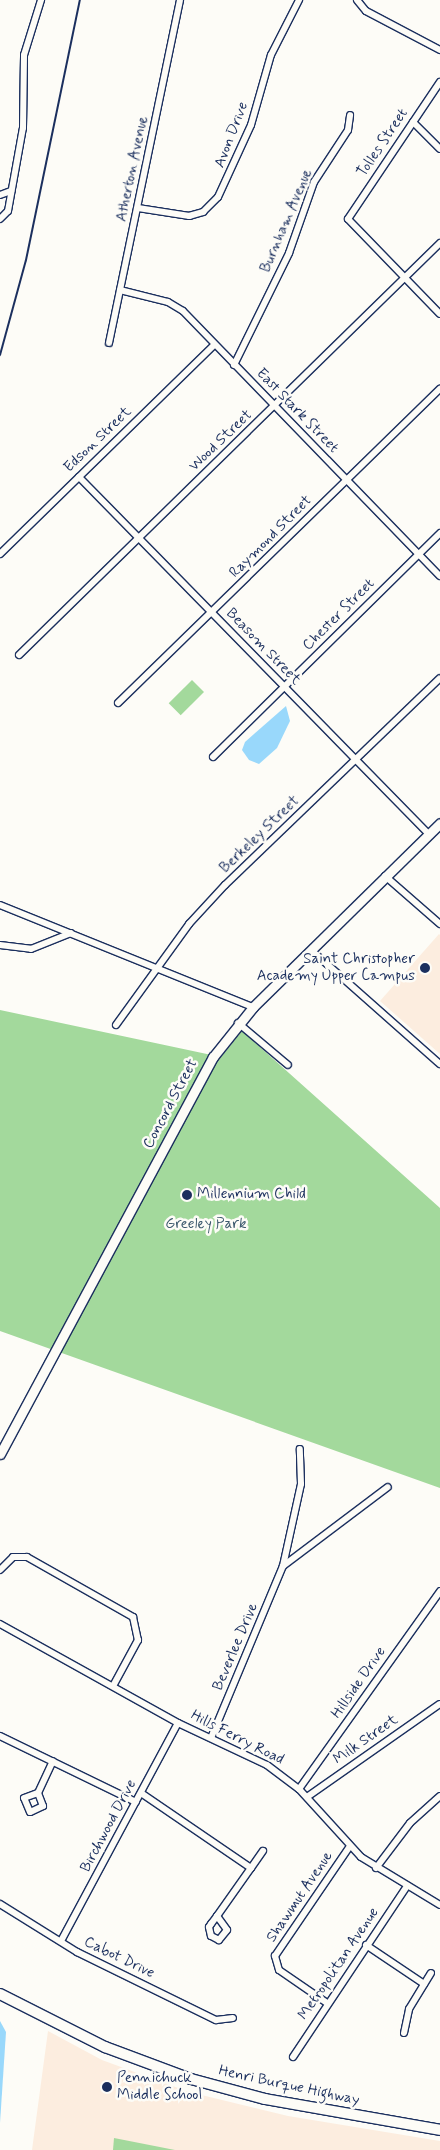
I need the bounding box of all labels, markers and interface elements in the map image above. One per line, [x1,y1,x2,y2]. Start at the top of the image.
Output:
street label: Avon Drive [211,100,253,170]
street label: Tolles Street [353,104,413,182]
street label: Atherton Avenue [113,113,153,225]
street label: Burnham Avenue [256,165,318,277]
street label: East Stark Street [251,364,343,458]
street label: Edson Street [60,403,136,477]
street label: Wood Street [186,407,256,475]
street label: Raymond Street [226,492,316,582]
street label: Chester Street [298,574,380,656]
street label: Beasom Street [222,605,304,689]
street label: Berkeley Street [217,793,303,877]
place label: Saint Christopher Academy Upper Campus [259,950,415,985]
marker: Saint Christopher Academy Upper Campus [419,962,431,974]
street label: Concord Street [140,1056,202,1152]
place label: Millennium Child [197,1186,306,1204]
marker: Millennium Child [181,1189,193,1201]
park label: Greeley Park [166,1216,246,1234]
street label: Beverlee Drive [210,1601,262,1693]
street label: Hillside Drive [328,1644,390,1722]
street label: Hills Ferry Road [188,1707,286,1769]
street label: Milk Street [330,1711,402,1769]
street label: Birchwood Drive [77,1777,141,1875]
street label: Shawmut Avenue [262,1847,338,1947]
street label: Metropolitan Avenue [294,1903,384,2025]
street label: Cabot Drive [81,1933,157,1983]
street label: Henri Burque Highway [219,2063,359,2109]
place label: Pennichuck Middle School [117,2069,203,2104]
marker: Pennichuck Middle School [101,2081,113,2093]

